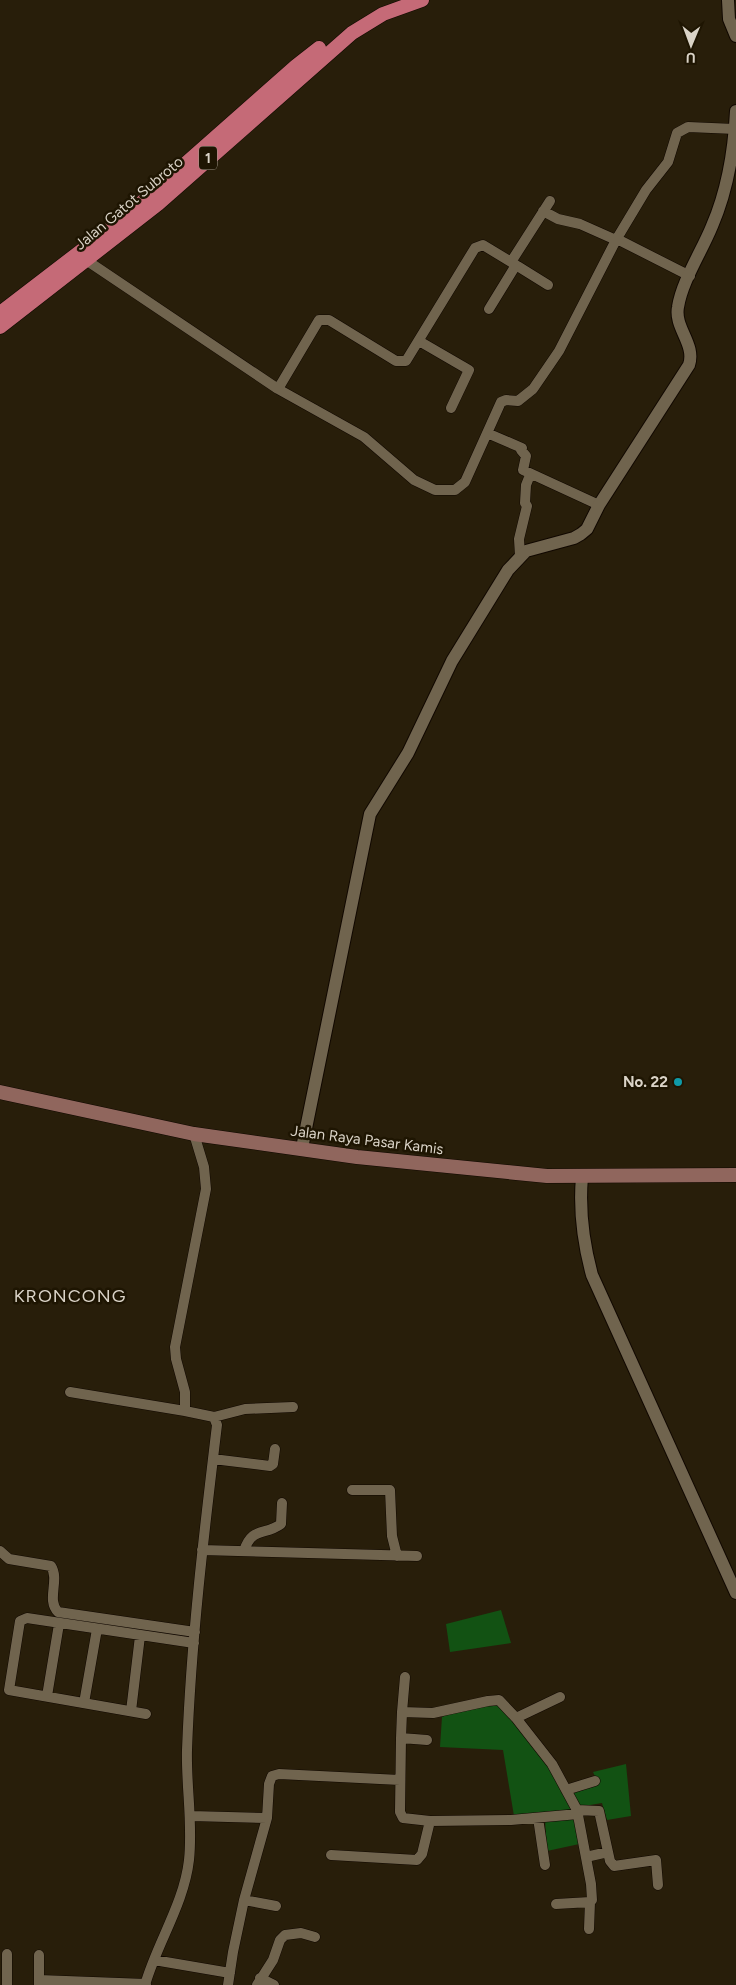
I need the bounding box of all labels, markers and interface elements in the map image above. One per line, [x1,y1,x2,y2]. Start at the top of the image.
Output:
north arrow [666,20,716,70]
text: U [686,49,696,66]
road number: 1 [199,146,217,170]
street label: Jalan Gatot Subroto [71,152,187,253]
place label: No. 22 [623,1073,668,1091]
marker: No. 22 [672,1076,684,1088]
street label: Jalan Raya Pasar Kamis [290,1122,444,1158]
district label: KRONCONG [14,1285,126,1307]

